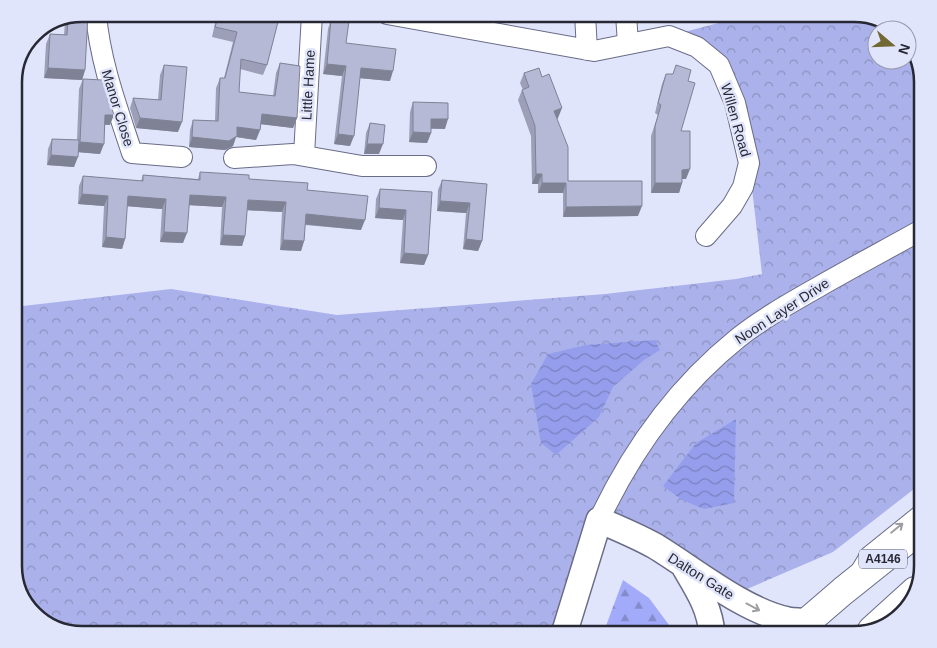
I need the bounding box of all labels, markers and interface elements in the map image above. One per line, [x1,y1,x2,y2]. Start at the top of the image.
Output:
north arrow [867,20,917,70]
text: N [895,42,914,57]
street label: Little Hame [298,49,318,121]
street label: Manor Close [99,68,137,148]
street label: Willen Road [718,82,754,158]
street label: Noon Layer Drive [732,275,832,347]
one-way arrow [890,523,904,533]
street label: Dalton Gate [665,549,737,603]
road number: A4146 [859,550,907,568]
one-way arrow [745,602,759,612]

